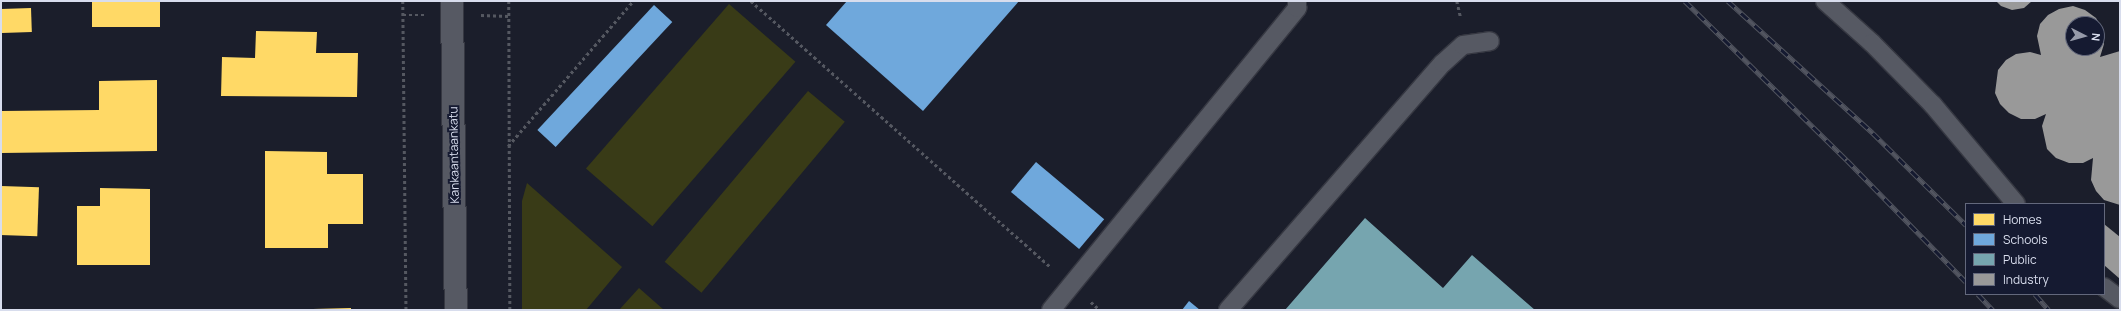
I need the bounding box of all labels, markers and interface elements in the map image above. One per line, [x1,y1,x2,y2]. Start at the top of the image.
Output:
north arrow [2065,16,2105,56]
text: N [2089,32,2104,42]
street label: Kankaantaankatu [446,106,462,204]
legend [1965,203,2105,295]
text: Homes [2003,211,2042,228]
text: Schools [2003,231,2047,248]
text: Public [2003,251,2037,268]
text: Industry [2003,271,2049,288]

